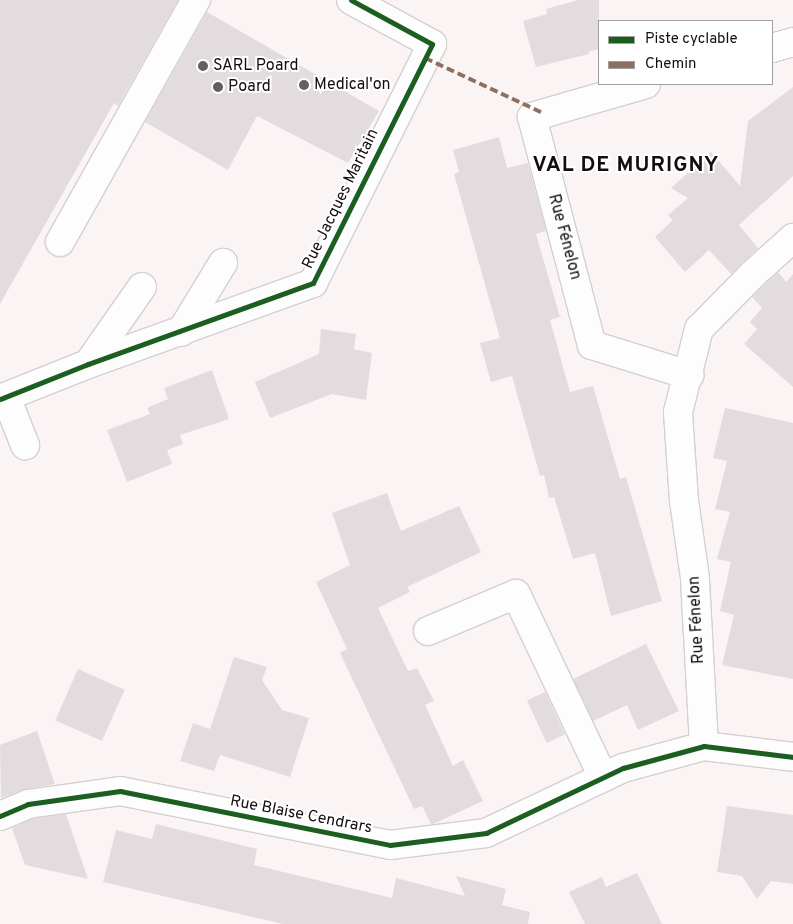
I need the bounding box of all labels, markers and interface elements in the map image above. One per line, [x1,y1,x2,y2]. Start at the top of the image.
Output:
legend [598,20,773,85]
text: Piste cyclable [645,30,738,49]
text: Chemin [645,55,697,74]
place label: SARL Poard [213,56,299,76]
marker: SARL Poard [197,60,209,72]
place label: Medical'on [314,75,391,95]
place label: Poard [228,77,271,97]
marker: Medical'on [298,79,310,91]
marker: Poard [212,81,224,93]
street label: Rue Jacques Maritain [299,126,383,272]
district label: VAL DE MURIGNY [531,153,721,179]
street label: Rue Fénelon [543,192,585,282]
street label: Rue Fénelon [685,576,709,664]
street label: Rue Blaise Cendrars [228,792,374,838]

